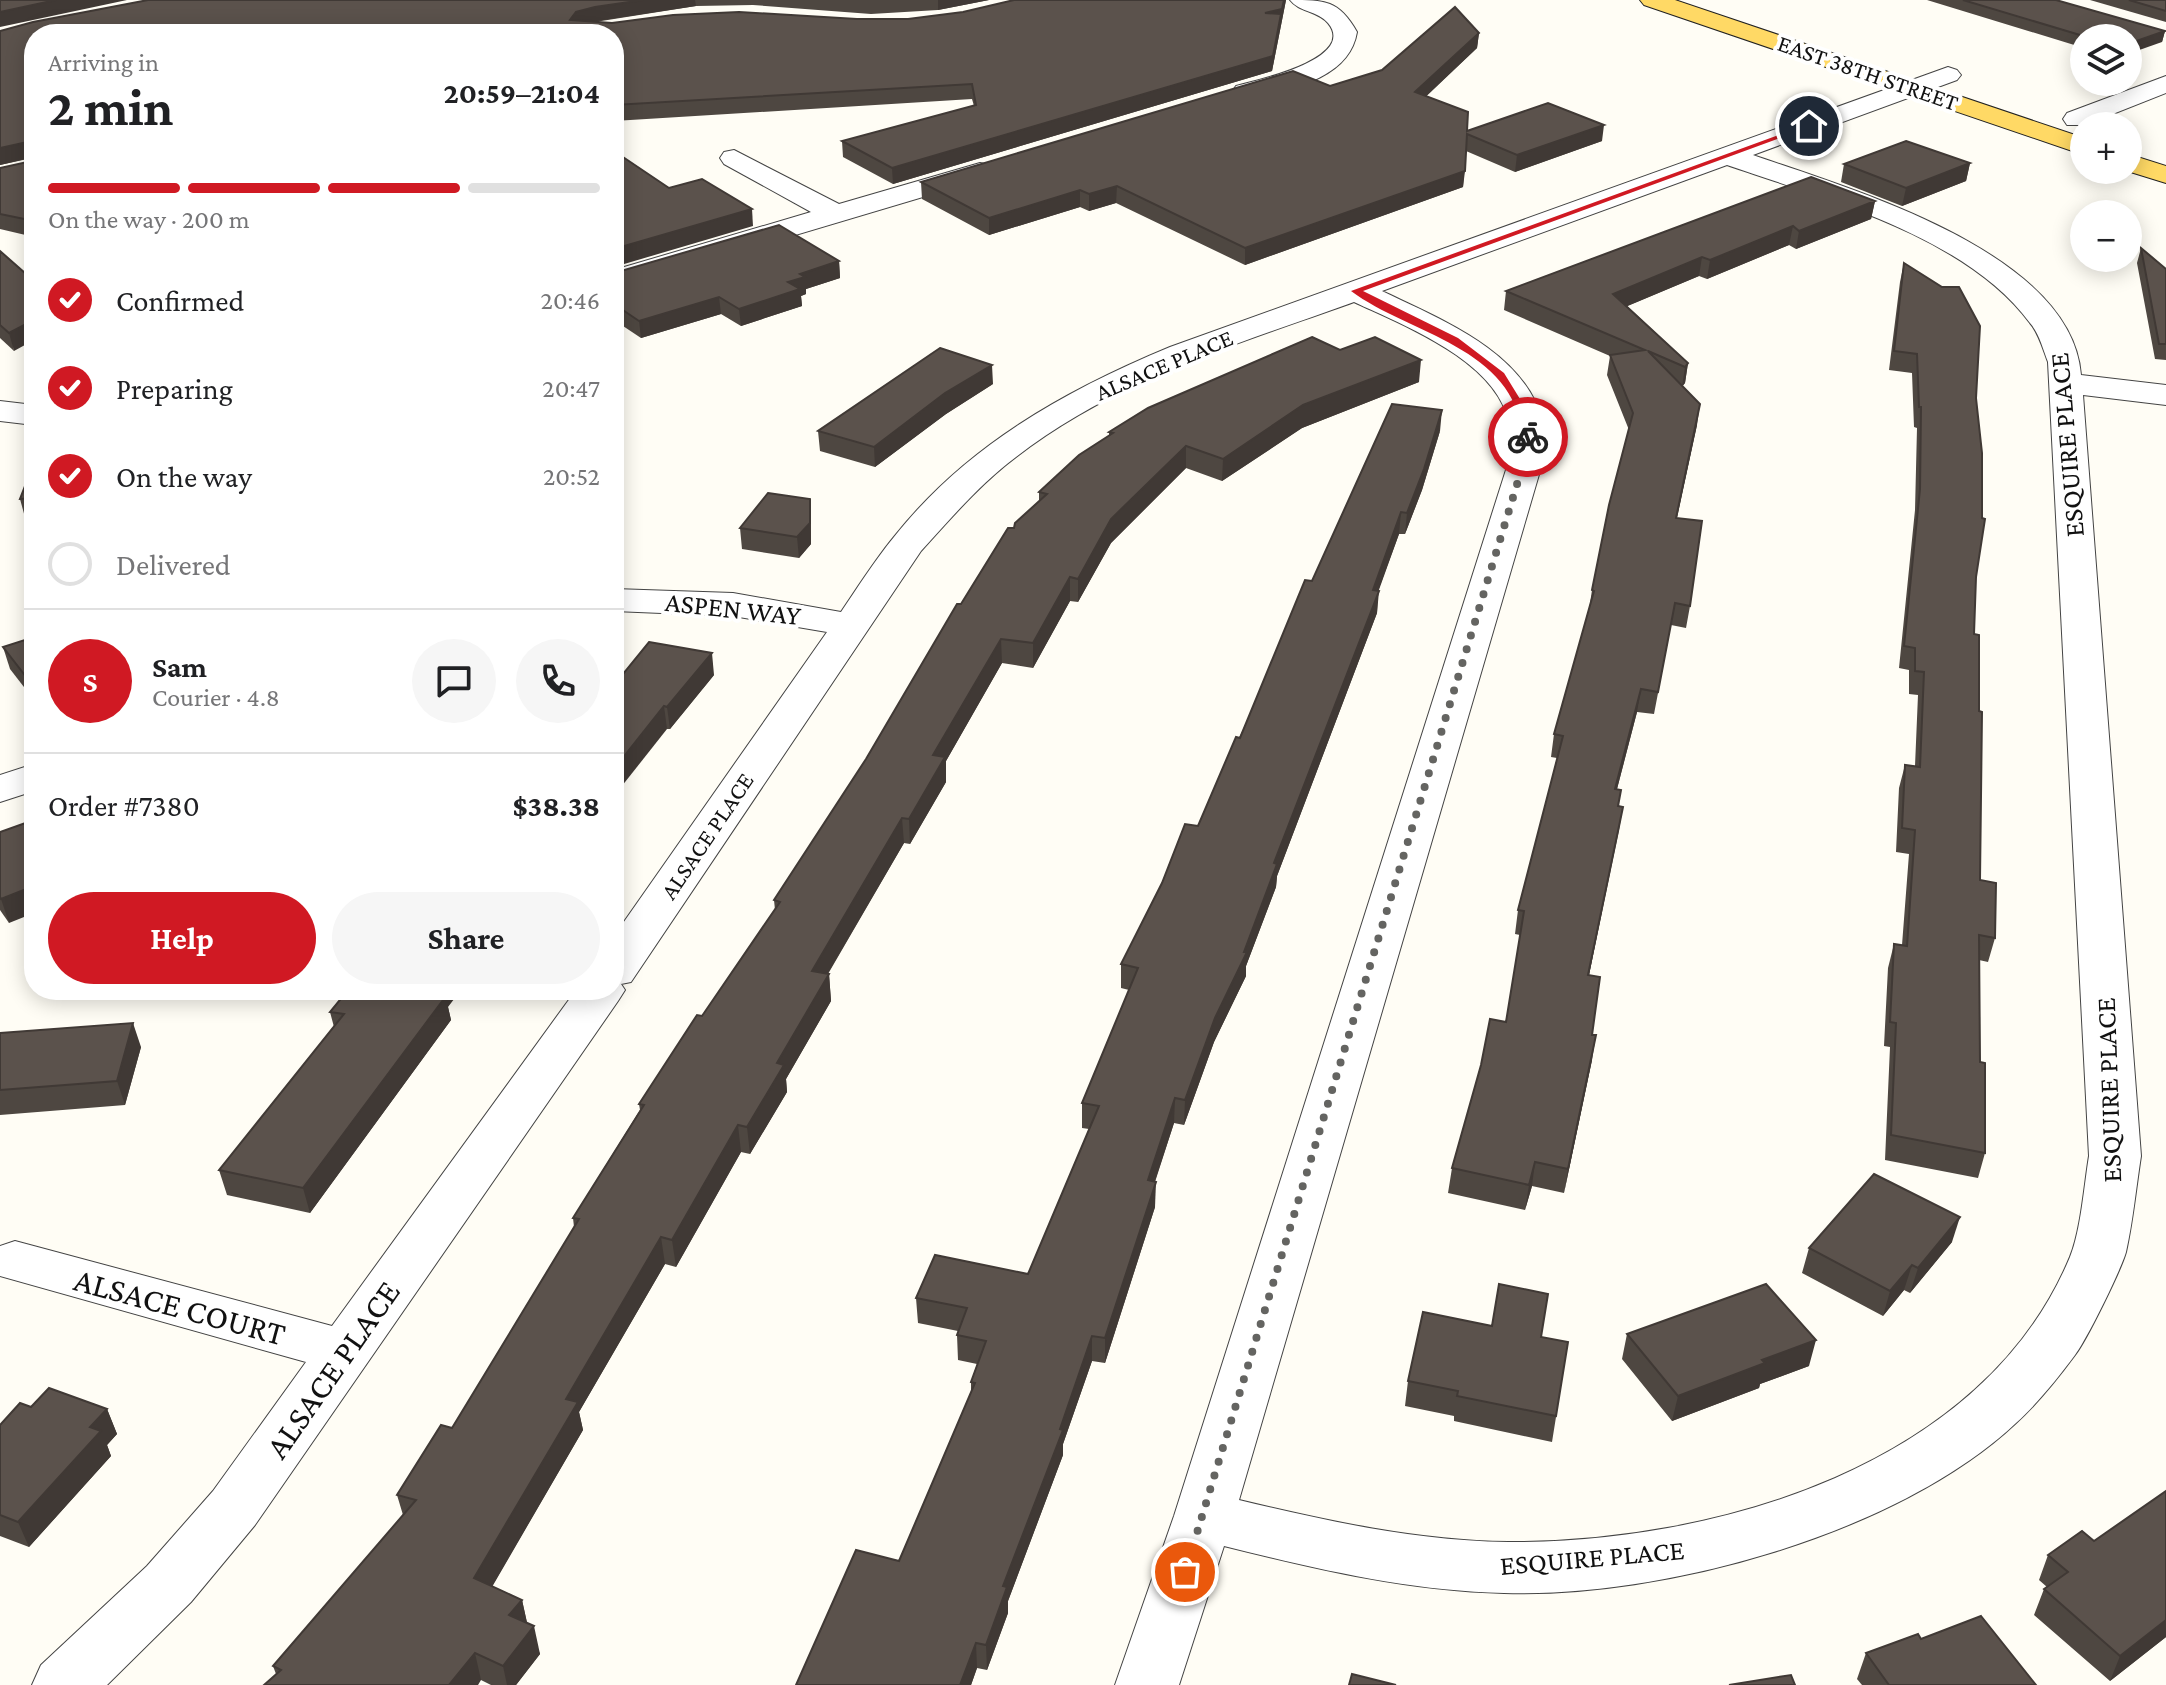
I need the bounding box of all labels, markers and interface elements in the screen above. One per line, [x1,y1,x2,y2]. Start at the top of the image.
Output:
map controls [2070,24,2142,272]
button: layers [2070,24,2142,96]
street label: EAST 38TH STREET [1774,29,1962,116]
text: Arriving in [48,48,159,77]
text: 20:59–21:04 [443,76,600,109]
text: 2 min [48,78,173,136]
pin [1775,92,1843,160]
icon: home [1787,104,1831,148]
button: + [2070,112,2142,184]
button: − [2070,200,2142,272]
text: On the way · 200 m [48,205,250,234]
icon: check [48,278,92,322]
text: Confirmed [116,284,244,317]
text: 20:46 [540,286,600,315]
street label: ALSACE PLACE [1091,323,1237,406]
street label: ESQUIRE PLACE [2043,351,2090,539]
icon: check [48,366,92,410]
text: Preparing [116,372,233,405]
text: 20:47 [542,374,600,403]
courier [1488,397,1568,477]
icon: bike [1506,415,1550,459]
icon: check [48,454,92,498]
text: On the way [116,460,252,493]
text: 20:52 [543,462,600,491]
text: Delivered [116,548,231,581]
street label: ASPEN WAY [664,586,802,631]
button: chat [412,639,496,723]
button: phone [516,639,600,723]
text: Sam [152,650,207,683]
text: S [83,665,98,698]
text: Courier · 4.8 [152,683,280,712]
street label: ALSACE PLACE [654,767,759,904]
text: Order #7380 [48,789,200,822]
text: $38.38 [513,789,600,822]
button: Help [48,892,316,984]
button: Share [332,892,600,984]
street label: ESQUIRE PLACE [2090,997,2127,1183]
street label: ALSACE COURT [70,1260,290,1352]
street label: ALSACE PLACE [258,1274,407,1465]
street label: ESQUIRE PLACE [1498,1534,1686,1581]
pin [1151,1538,1219,1606]
icon: bag [1163,1550,1207,1594]

